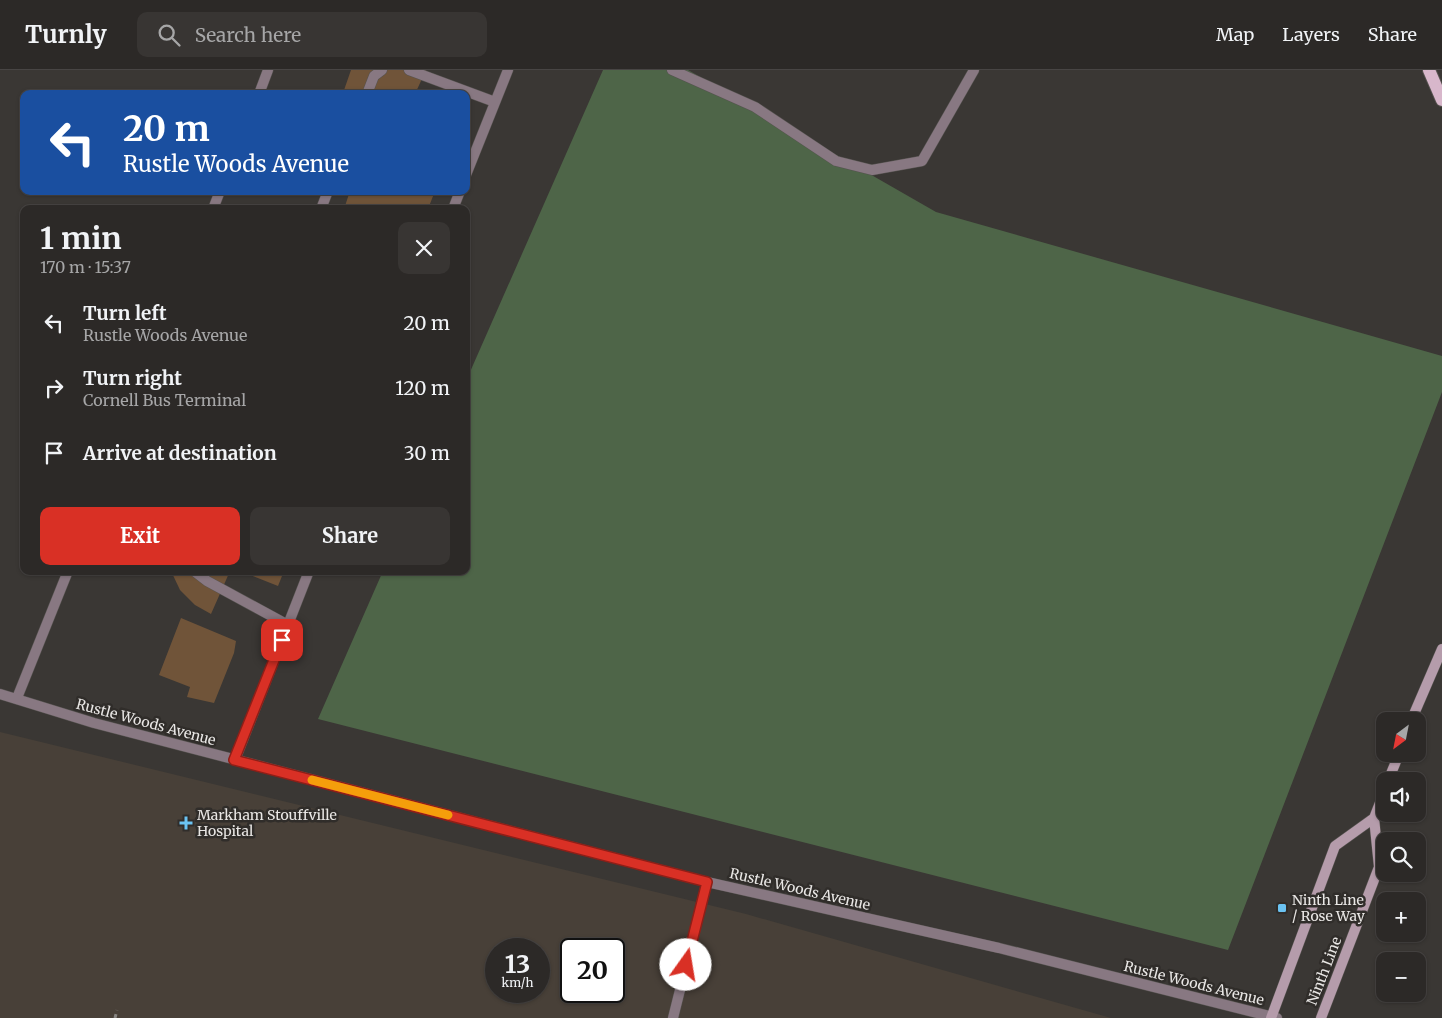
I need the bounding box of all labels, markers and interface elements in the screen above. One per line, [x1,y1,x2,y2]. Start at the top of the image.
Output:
search box [137,12,487,57]
text: Turnly [25,19,107,50]
icon: search [155,21,183,49]
text: Search here [195,23,301,47]
text: Map [1216,23,1254,46]
text: Layers [1282,23,1340,46]
text: Share [1368,23,1417,46]
text: 20 m [123,107,210,151]
icon: left [40,110,105,175]
text: Rustle Woods Avenue [123,150,349,178]
text: 1 min [40,219,122,257]
button: close [398,222,450,274]
text: 170 m · 15:37 [40,257,131,277]
text: Turn left [83,301,167,325]
icon: left [40,309,68,337]
text: 20 m [403,311,450,335]
text: Rustle Woods Avenue [83,325,247,345]
text: Turn right [83,366,182,390]
icon: right [40,374,68,402]
text: 120 m [395,376,450,400]
text: Cornell Bus Terminal [83,390,246,410]
icon: arrive [40,439,68,467]
text: Arrive at destination [83,441,277,465]
text: 30 m [404,441,450,465]
button: Exit [40,507,240,565]
button: Share [250,507,450,565]
pin [261,619,303,661]
icon: arrive [268,626,296,654]
street label: Rustle Woods Avenue [74,695,218,749]
north arrow [1376,712,1426,762]
map controls [1376,712,1426,1002]
button: sound [1376,772,1426,822]
place label: Markham Stouffville Hospital [197,806,337,840]
marker: Markham Stouffville Hospital [179,816,193,830]
button: search [1376,832,1426,882]
street label: Rustle Woods Avenue [728,864,872,914]
place label: Ninth Line / Rose Way [1292,891,1366,925]
button: + [1376,892,1426,942]
marker: Ninth Line / Rose Way [1276,902,1288,914]
street label: Ninth Line [1303,934,1345,1008]
speed limit sign: 20 [560,938,625,1003]
position arrow [659,938,711,990]
text: 13 [505,948,530,980]
button: − [1376,952,1426,1002]
street label: Rustle Woods Avenue [1122,957,1266,1009]
text: km/h [502,975,533,990]

